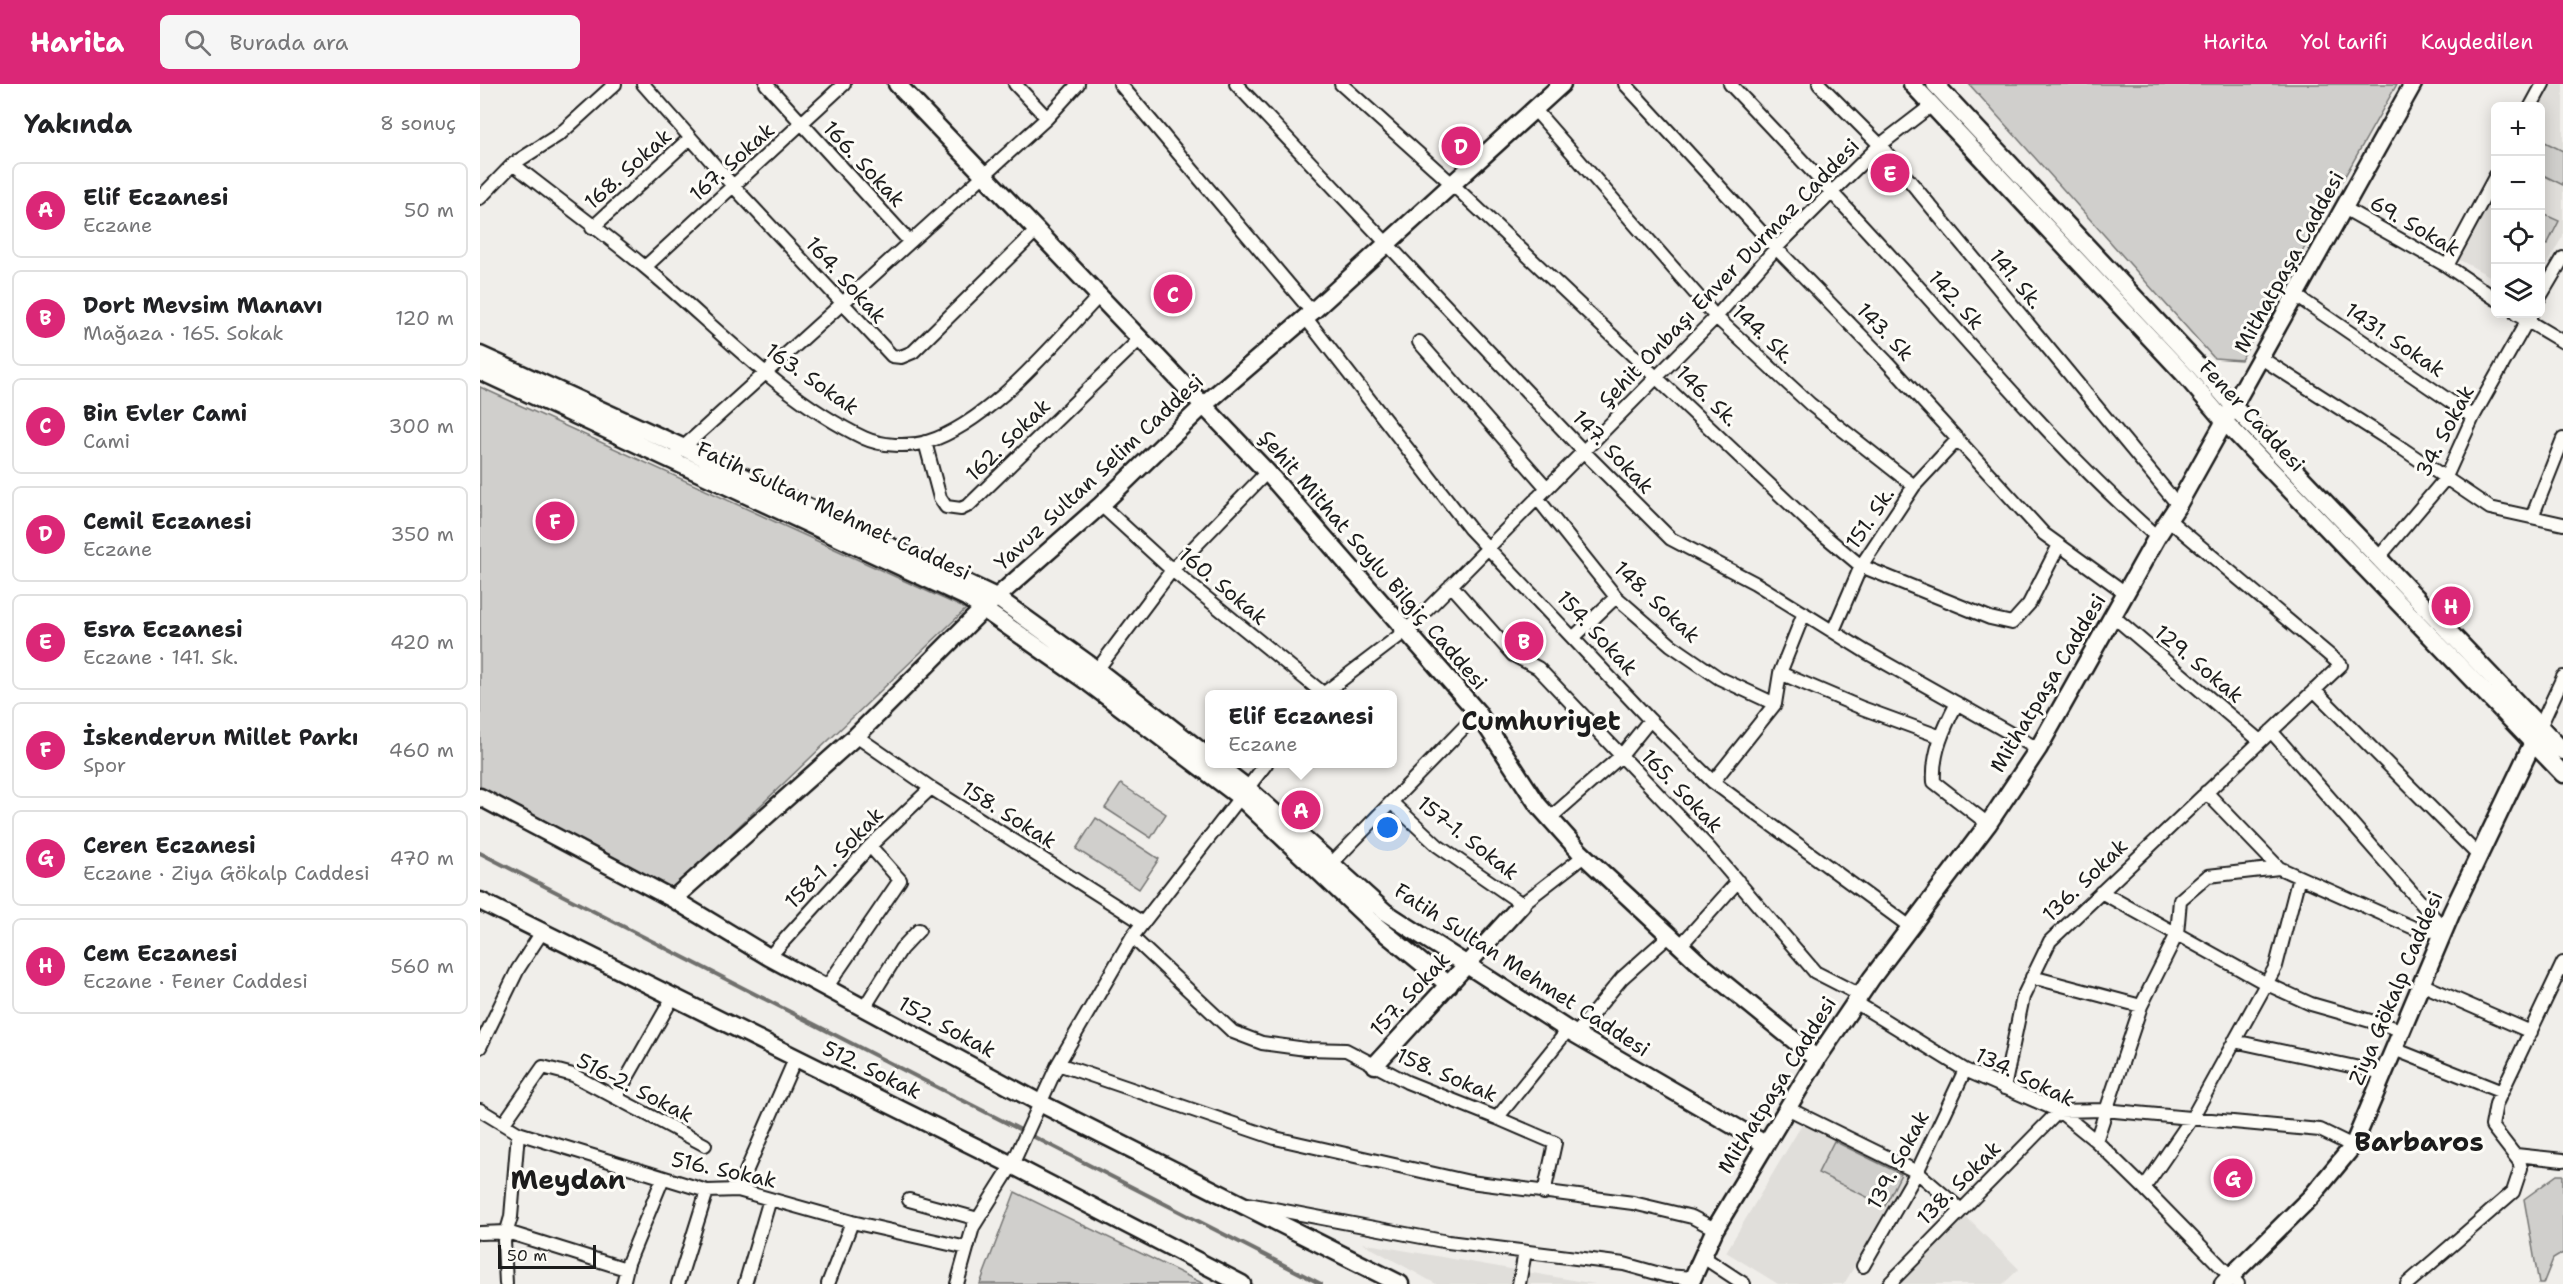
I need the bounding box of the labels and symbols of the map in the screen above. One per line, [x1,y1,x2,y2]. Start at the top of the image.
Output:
street label: 166. Sokak [817,115,911,213]
street label: 167. Sokak [683,116,781,208]
street label: 168. Sokak [578,122,678,216]
pin: D [1442,124,1480,168]
street label: Şehit Onbaşı Enver Durmaz Caddesi [1592,132,1866,414]
pin: E [1870,150,1910,196]
street label: Mithatpaşa Caddesi [2227,166,2351,358]
street label: 69. Sokak [2365,189,2465,263]
street label: 164. Sokak [799,230,893,330]
street label: 141. Sk. [1983,243,2049,315]
street label: 142. Sk [1922,264,1990,336]
pin: C [1154,272,1192,316]
street label: 1431. Sokak [2339,296,2451,384]
street label: 143. Sk [1850,297,1920,367]
street label: 144. Sk. [1726,298,1800,370]
street label: 163. Sokak [760,337,864,421]
street label: Fener Caddesi [2193,354,2311,478]
street label: 146. Sk. [1670,359,1744,433]
street label: Yavuz Sultan Selim Caddesi [988,368,1210,576]
street label: 34. Sokak [2409,380,2481,482]
street label: 162. Sokak [959,392,1057,488]
street label: 147. Sokak [1566,404,1660,500]
street label: Şehit Mithat Soylu Bilgiç Caddesi [1252,424,1494,696]
street label: Fatih Sultan Mehmet Caddesi [692,435,976,587]
street label: 151. Sk. [1839,482,1901,554]
pin: F [536,498,574,544]
street label: 160. Sokak [1172,540,1274,632]
street label: 148. Sokak [1608,555,1706,649]
street label: 154. Sokak [1550,584,1644,682]
pin: H [2432,584,2470,628]
street label: Mithatpaşa Caddesi [1984,588,2112,778]
pin: B [1504,618,1544,664]
street label: 129. Sokak [2149,619,2249,709]
district label: Cumhuriyet [1461,702,1621,739]
street label: 165. Sokak [1635,743,1729,839]
street label: 158. Sokak [956,775,1062,855]
pin: A [1282,788,1320,832]
street label: 157-1. Sokak [1411,789,1525,887]
street label: 158-1 . Sokak [778,801,890,915]
your location [1373,813,1402,842]
street label: 136. Sokak [2036,832,2134,928]
street label: Fatih Sultan Mehmet Caddesi [1389,877,1655,1063]
street label: Ziya Gökalp Caddesi [2342,887,2450,1089]
street label: 157. Sokak [1364,946,1456,1042]
street label: 152. Sokak [893,990,1001,1064]
street label: Mithatpaşa Caddesi [1711,991,1843,1179]
street label: 512. Sokak [818,1034,926,1106]
street label: 158. Sokak [1392,1041,1502,1109]
street label: 134. Sokak [1970,1041,2080,1113]
street label: 516-2. Sokak [572,1047,698,1129]
street label: 139. Sokak [1860,1106,1936,1214]
district label: Barbaros [2354,1123,2484,1160]
street label: 138. Sokak [1911,1135,2007,1231]
street label: 516. Sokak [669,1145,779,1195]
pin: G [2214,1156,2252,1200]
district label: Meydan [510,1161,626,1198]
scale bar [498,1242,596,1270]

